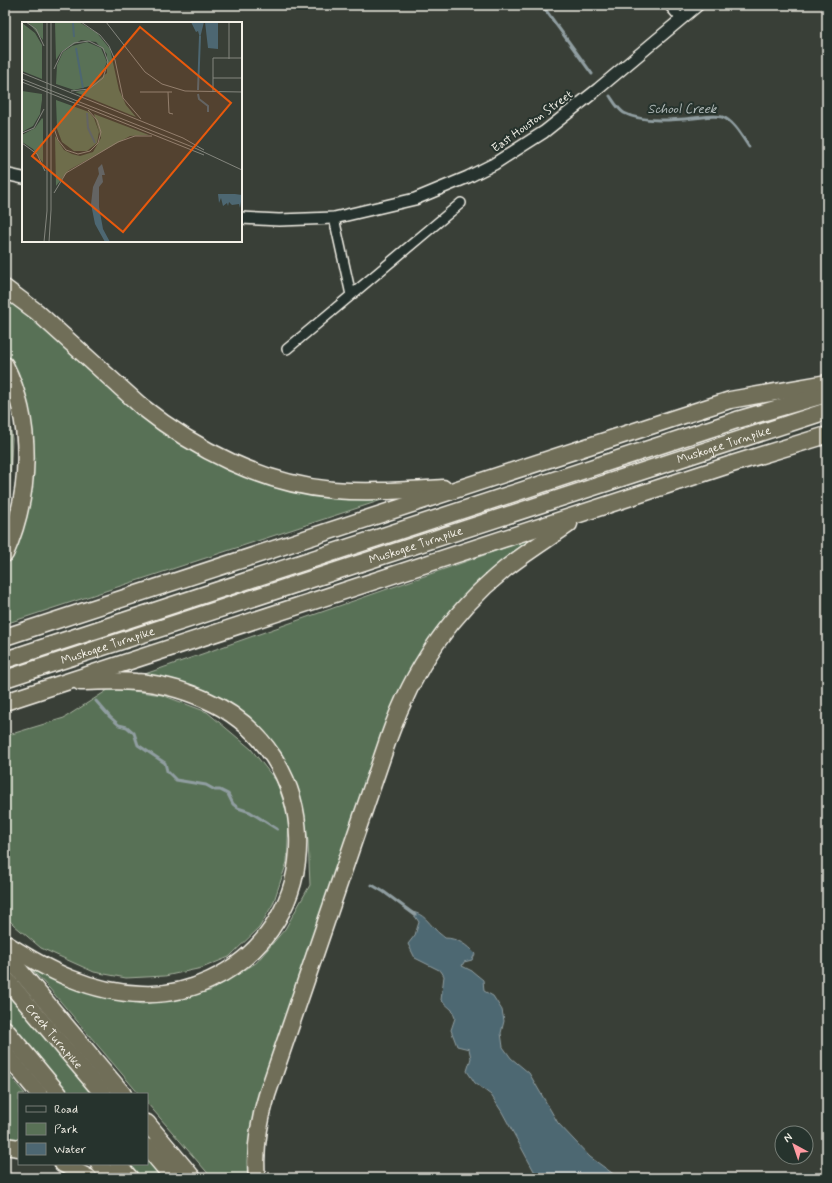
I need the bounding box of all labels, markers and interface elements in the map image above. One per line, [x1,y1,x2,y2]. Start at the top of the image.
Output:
inset map [22,22,242,242]
street label: East Houston Street [489,87,577,157]
water label: School Creek [648,101,718,118]
street label: Muskogee Turnpike [675,423,773,468]
street label: Muskogee Turnpike [367,523,465,569]
street label: Muskogee Turnpike [59,624,157,669]
street label: Creek Turnpike [21,1001,86,1073]
legend [18,1093,148,1165]
text: Road [54,1102,78,1118]
text: Park [54,1122,78,1138]
north arrow [774,1125,814,1165]
text: N [781,1130,796,1146]
text: Water [54,1142,86,1158]

